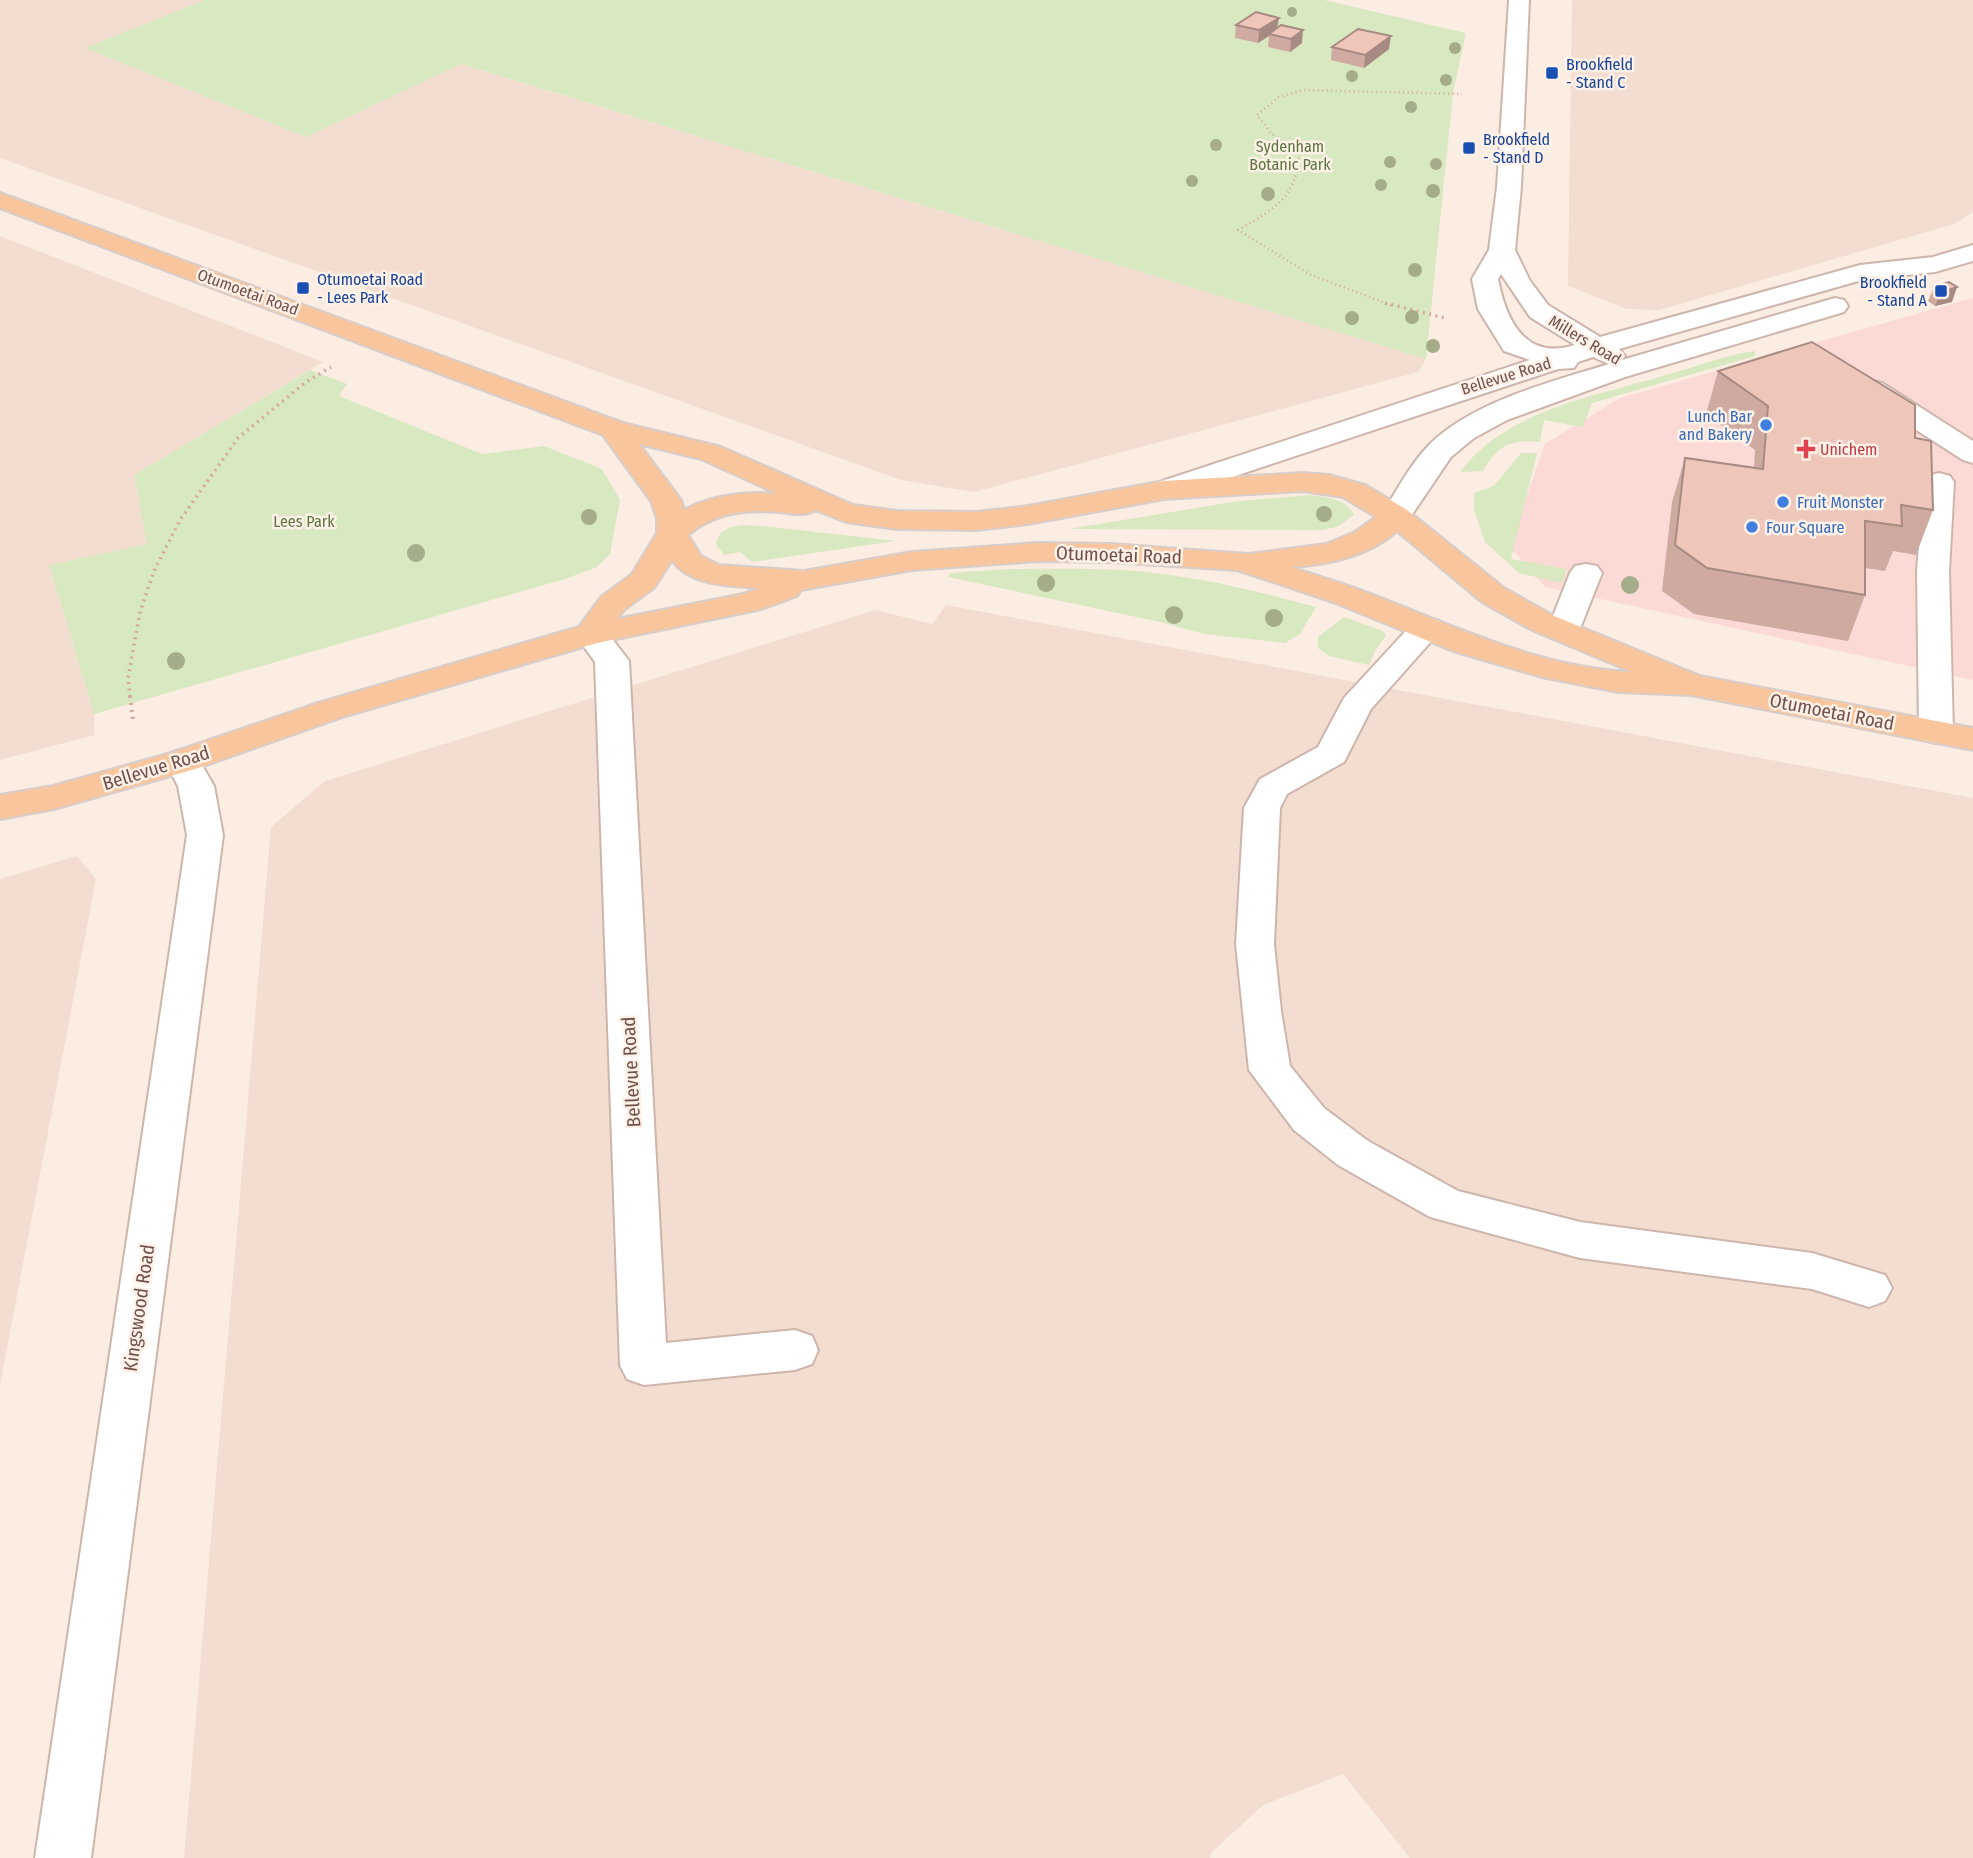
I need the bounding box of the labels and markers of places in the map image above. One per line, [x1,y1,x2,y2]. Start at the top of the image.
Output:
place label: Brookfield - Stand C [1566,55,1633,92]
marker: Brookfield - Stand C [1544,65,1560,81]
place label: Brookfield - Stand D [1483,130,1550,167]
marker: Brookfield - Stand D [1461,140,1477,156]
place label: Otumoetai Road - Lees Park [317,270,423,307]
place label: Brookfield - Stand A [1860,273,1928,310]
marker: Otumoetai Road - Lees Park [295,280,311,296]
marker: Brookfield - Stand A [1933,283,1949,299]
place label: Lunch Bar and Bakery [1679,407,1753,444]
marker: Lunch Bar and Bakery [1758,417,1774,433]
place label: Unichem [1820,440,1877,459]
marker: Unichem [1798,441,1814,457]
place label: Fruit Monster [1797,493,1884,512]
marker: Fruit Monster [1775,494,1791,510]
place label: Four Square [1766,518,1844,537]
marker: Four Square [1744,519,1760,535]

